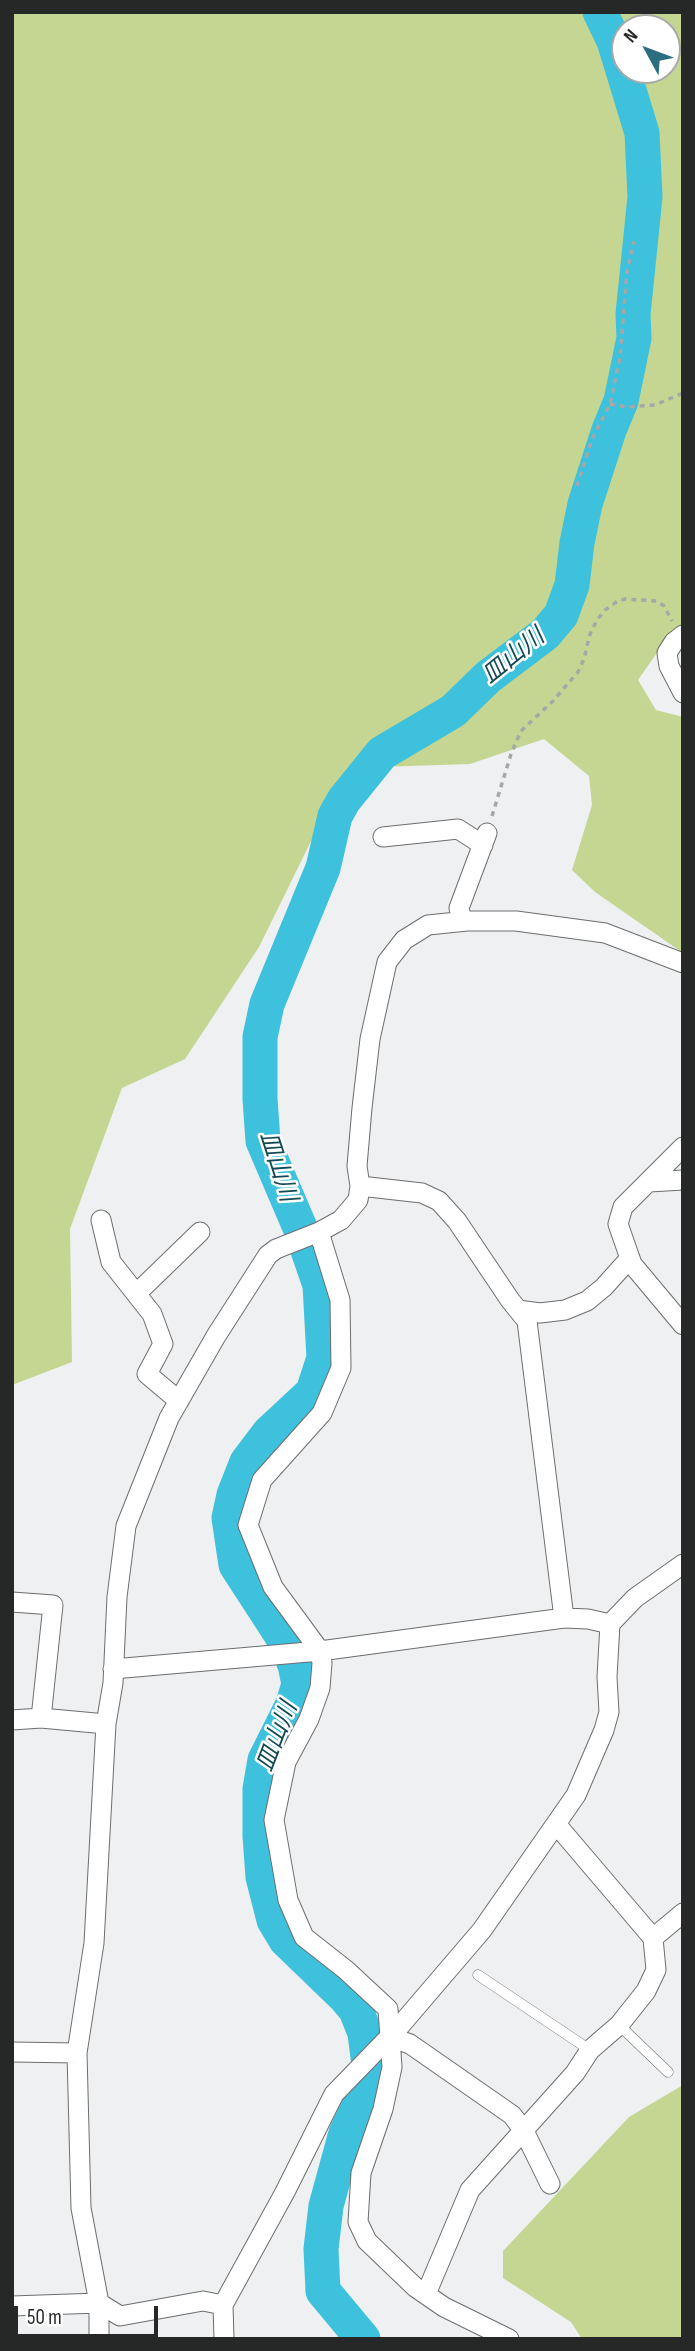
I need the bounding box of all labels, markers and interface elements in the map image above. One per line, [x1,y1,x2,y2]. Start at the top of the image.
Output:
north arrow [611,14,681,84]
text: N [619,25,643,48]
water label: 皿山川 [477,623,551,691]
water label: 皿山川 [252,1128,302,1206]
water label: 皿山川 [252,1698,304,1776]
scale bar [18,2292,161,2336]
text: 50 m [27,2305,62,2330]

